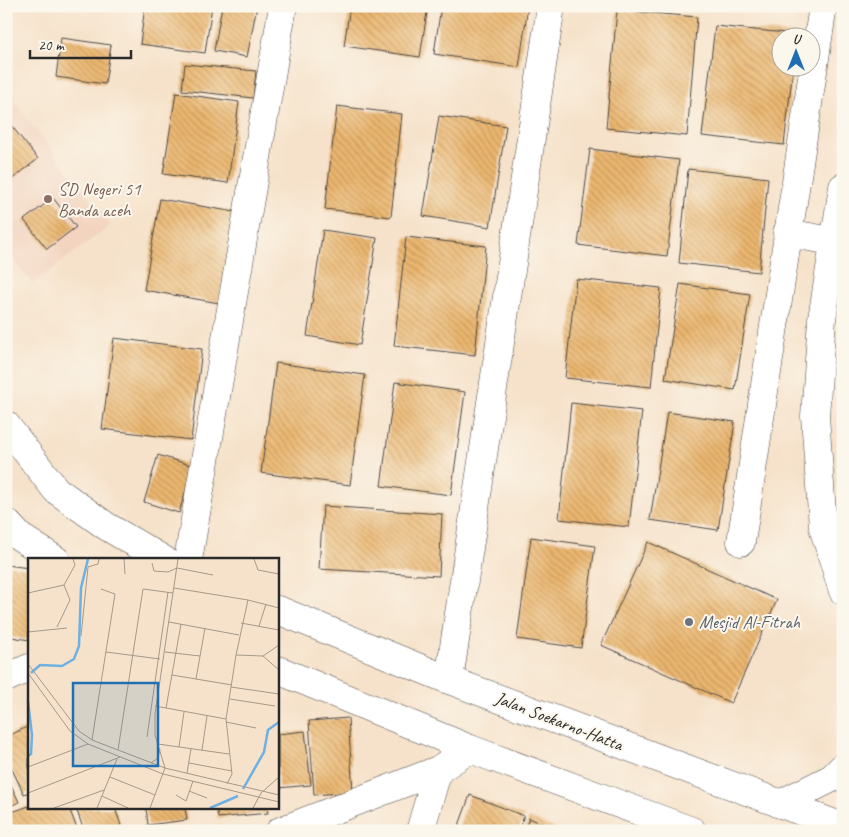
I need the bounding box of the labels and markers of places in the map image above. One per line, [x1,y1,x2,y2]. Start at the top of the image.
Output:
place label: SD Negeri 51 Banda aceh [58,178,141,221]
marker: SD Negeri 51 Banda aceh [42,193,54,205]
place label: Mesjid Al-Fitrah [699,611,801,633]
marker: Mesjid Al-Fitrah [683,616,695,628]

